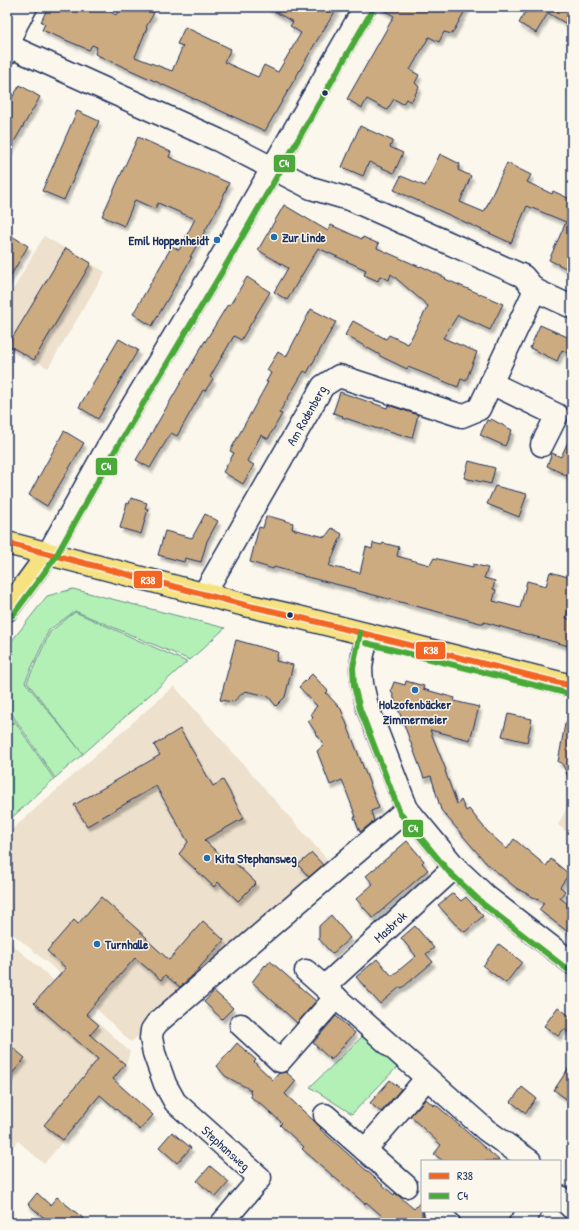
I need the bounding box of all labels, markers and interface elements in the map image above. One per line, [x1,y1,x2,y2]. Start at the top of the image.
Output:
unlabelled marker [320,88,330,98]
line badge: C4 [273,154,296,173]
text: C4 [279,156,289,170]
place label: Zur Linde [282,228,326,246]
place label: Emil Hoppenheidt [128,231,210,250]
marker: Zur Linde [269,232,279,242]
marker: Emil Hoppenheidt [212,235,222,245]
street label: Am Rodenberg [282,382,331,449]
line badge: C4 [95,457,118,476]
text: C4 [101,459,111,473]
line badge: R38 [133,570,163,589]
text: R38 [141,573,156,587]
unlabelled marker [285,610,295,620]
line badge: R38 [415,641,446,660]
text: R38 [424,643,439,657]
marker: Holzofenbäcker Zimmermeier [410,685,420,695]
place label: Holzofenbäcker Zimmermeier [379,695,452,728]
line badge: C4 [402,819,424,838]
text: C4 [408,821,418,835]
place label: Kita Stephansweg [215,849,297,868]
marker: Kita Stephansweg [202,853,212,863]
street label: Masbrok [369,906,411,946]
place label: Turnhalle [104,935,149,953]
marker: Turnhalle [92,939,102,949]
street label: Stephansweg [198,1121,254,1175]
legend [421,1160,561,1212]
text: R38 [457,1167,473,1184]
text: C4 [457,1187,469,1204]

